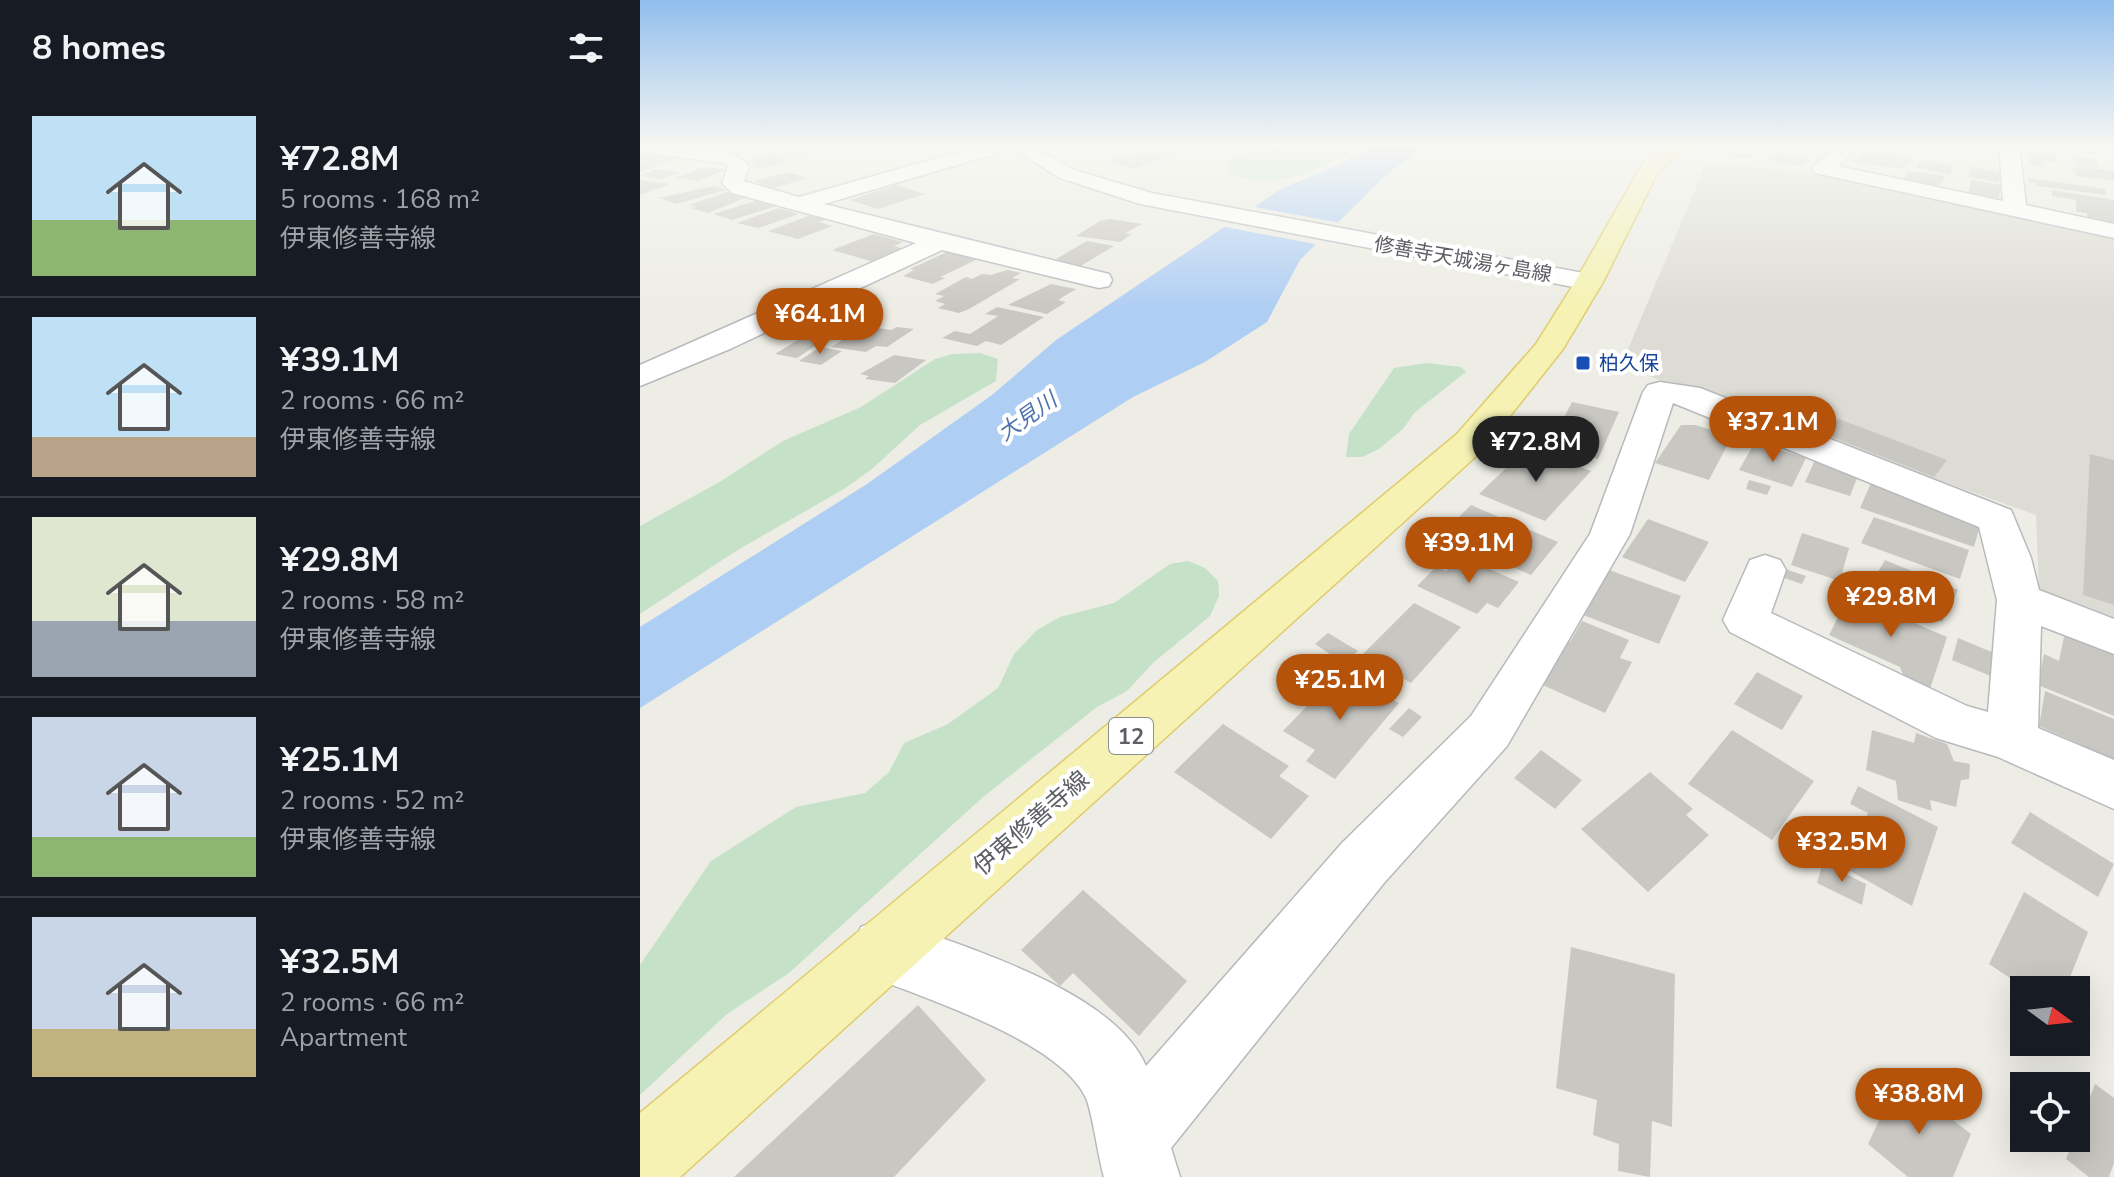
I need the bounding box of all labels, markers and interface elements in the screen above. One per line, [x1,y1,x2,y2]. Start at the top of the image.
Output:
text: 8 homes [32,25,166,71]
icon: filters [564,26,608,70]
text: ¥72.8M [280,136,400,182]
icon: home [96,148,192,244]
text: 5 rooms · 168 m² [280,182,480,217]
text: 伊東修善寺線 [280,221,436,256]
street label: 修善寺天城湯ヶ島線 [1372,231,1554,288]
pin: ¥64.1M [755,288,885,356]
text: ¥64.1M [774,296,866,331]
text: ¥39.1M [280,337,400,383]
icon: home [96,349,192,445]
place label: 柏久保 [1599,350,1659,377]
marker: 柏久保 [1574,354,1592,372]
text: 2 rooms · 66 m² [280,383,464,418]
water label: 大見川 [992,384,1065,448]
pin: ¥37.1M [1708,396,1838,464]
text: ¥37.1M [1727,404,1819,439]
pin: ¥72.8M [1471,416,1601,484]
text: 伊東修善寺線 [280,422,436,457]
text: ¥72.8M [1490,424,1582,459]
pin: ¥39.1M [1404,517,1534,585]
text: ¥39.1M [1423,525,1515,560]
text: ¥29.8M [280,537,400,583]
icon: home [96,549,192,645]
pin: ¥29.8M [1826,571,1956,639]
text: ¥29.8M [1845,579,1937,614]
text: 2 rooms · 58 m² [280,583,464,618]
text: 伊東修善寺線 [280,622,436,657]
pin: ¥25.1M [1275,654,1405,722]
text: ¥25.1M [1294,662,1386,697]
road number: 12 [1109,718,1153,754]
text: ¥25.1M [280,737,400,783]
icon: home [96,749,192,845]
street label: 伊東修善寺線 [966,764,1096,882]
text: 2 rooms · 52 m² [280,783,464,818]
pin: ¥32.5M [1777,816,1907,884]
text: 伊東修善寺線 [280,822,436,857]
text: ¥32.5M [1796,824,1888,859]
text: ¥32.5M [280,939,400,985]
icon: home [96,949,192,1045]
north arrow [2010,976,2090,1056]
map controls [2010,976,2090,1152]
text: 2 rooms · 66 m² [280,985,464,1020]
text: Apartment [280,1020,407,1055]
pin: ¥38.8M [1854,1068,1984,1136]
button: locate [2010,1072,2090,1152]
text: ¥38.8M [1873,1076,1965,1111]

